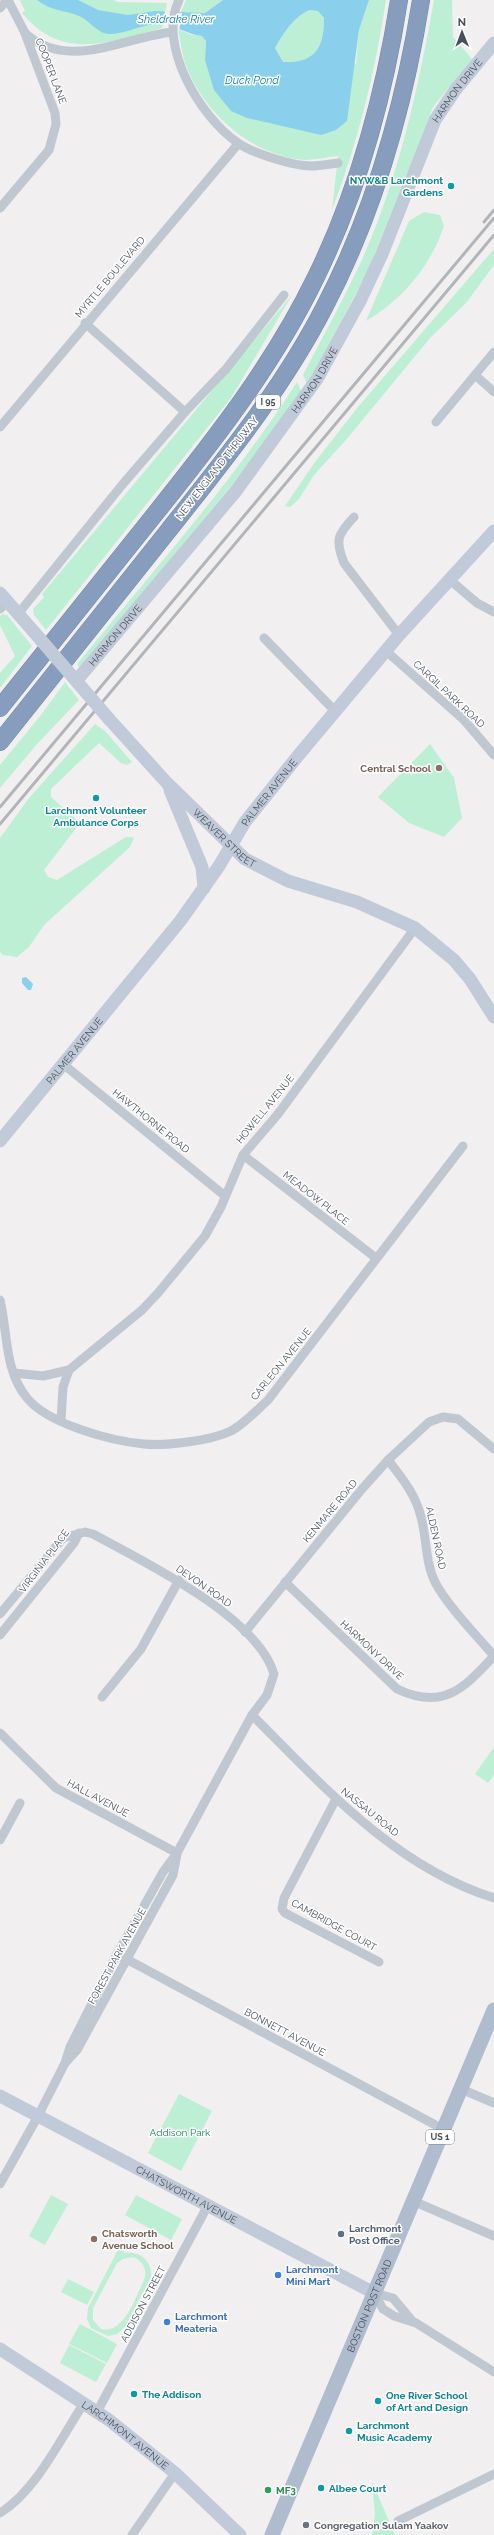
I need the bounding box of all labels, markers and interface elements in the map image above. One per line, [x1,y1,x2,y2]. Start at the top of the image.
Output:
north arrow [442,12,482,52]
water label: Sheldrake River [137,13,216,26]
text: N [458,16,466,29]
street label: COOPER LANE [33,37,69,105]
street label: HARMON DRIVE [430,57,484,124]
water label: Duck Pond [225,74,279,87]
place label: NYW&B Larchmont Gardens [350,175,443,198]
marker: NYW&B Larchmont Gardens [446,181,456,191]
street label: MYRTLE BOULEVARD [73,234,147,320]
street label: HARMON DRIVE [289,345,339,415]
road number: I 95 [256,395,280,409]
street label: NEW ENGLAND THRUWAY [174,414,261,521]
street label: HARMON DRIVE [86,602,144,668]
street label: CARGIL PARK ROAD [411,658,487,730]
street label: PALMER AVENUE [239,757,299,827]
place label: Central School [360,763,432,774]
marker: Central School [434,763,444,773]
marker: Larchmont Volunteer Ambulance Corps [91,793,101,803]
place label: Larchmont Volunteer Ambulance Corps [45,805,147,828]
street label: WEAVER STREET [191,806,258,869]
street label: PALMER AVENUE [44,1015,105,1086]
street label: HOWELL AVENUE [234,1072,296,1146]
street label: HAWTHORNE ROAD [110,1087,192,1155]
street label: MEADOW PLACE [281,1169,351,1227]
street label: CARLEON AVENUE [248,1326,314,1402]
street label: KENMARE ROAD [301,1477,359,1545]
street label: ALDEN ROAD [424,1506,448,1570]
street label: VIRGINIA PLACE [17,1527,71,1595]
street label: DEVON ROAD [174,1563,234,1609]
street label: HARMONY DRIVE [338,1618,406,1682]
street label: HALL AVENUE [65,1777,131,1819]
street label: NASSAU ROAD [339,1785,401,1839]
street label: CAMBRIDGE COURT [290,1897,378,1953]
street label: FOREST PARK AVENUE [86,1906,148,2006]
street label: BONNETT AVENUE [243,2006,327,2058]
park label: Addison Park [150,2127,211,2138]
road number: US 1 [426,2130,454,2144]
street label: CHATSWORTH AVENUE [134,2163,239,2225]
place label: Larchmont Post Office [349,2223,401,2246]
place label: Chatsworth Avenue School [102,2228,174,2251]
marker: Larchmont Post Office [336,2229,346,2239]
marker: Chatsworth Avenue School [89,2234,99,2244]
street label: BOSTON POST ROAD [344,2258,393,2354]
street label: ADDISON STREET [118,2264,168,2344]
place label: Larchmont Mini Mart [286,2264,338,2287]
marker: Larchmont Mini Mart [273,2270,283,2280]
place label: Larchmont Meateria [175,2311,227,2334]
marker: Larchmont Meateria [162,2317,172,2327]
marker: The Addison [129,2389,139,2399]
place label: The Addison [142,2389,201,2400]
place label: One River School of Art and Design [386,2390,468,2413]
marker: One River School of Art and Design [373,2396,383,2406]
street label: LARCHMONT AVENUE [80,2398,171,2471]
place label: Larchmont Music Academy [357,2420,433,2443]
marker: Larchmont Music Academy [344,2426,354,2436]
marker: Albee Court [316,2483,326,2493]
place label: Albee Court [329,2483,387,2494]
marker: MF3 [263,2485,273,2495]
place label: MF3 [276,2485,296,2496]
marker: Congregation Sulam Yaakov [301,2520,311,2530]
place label: Congregation Sulam Yaakov [314,2520,449,2531]

